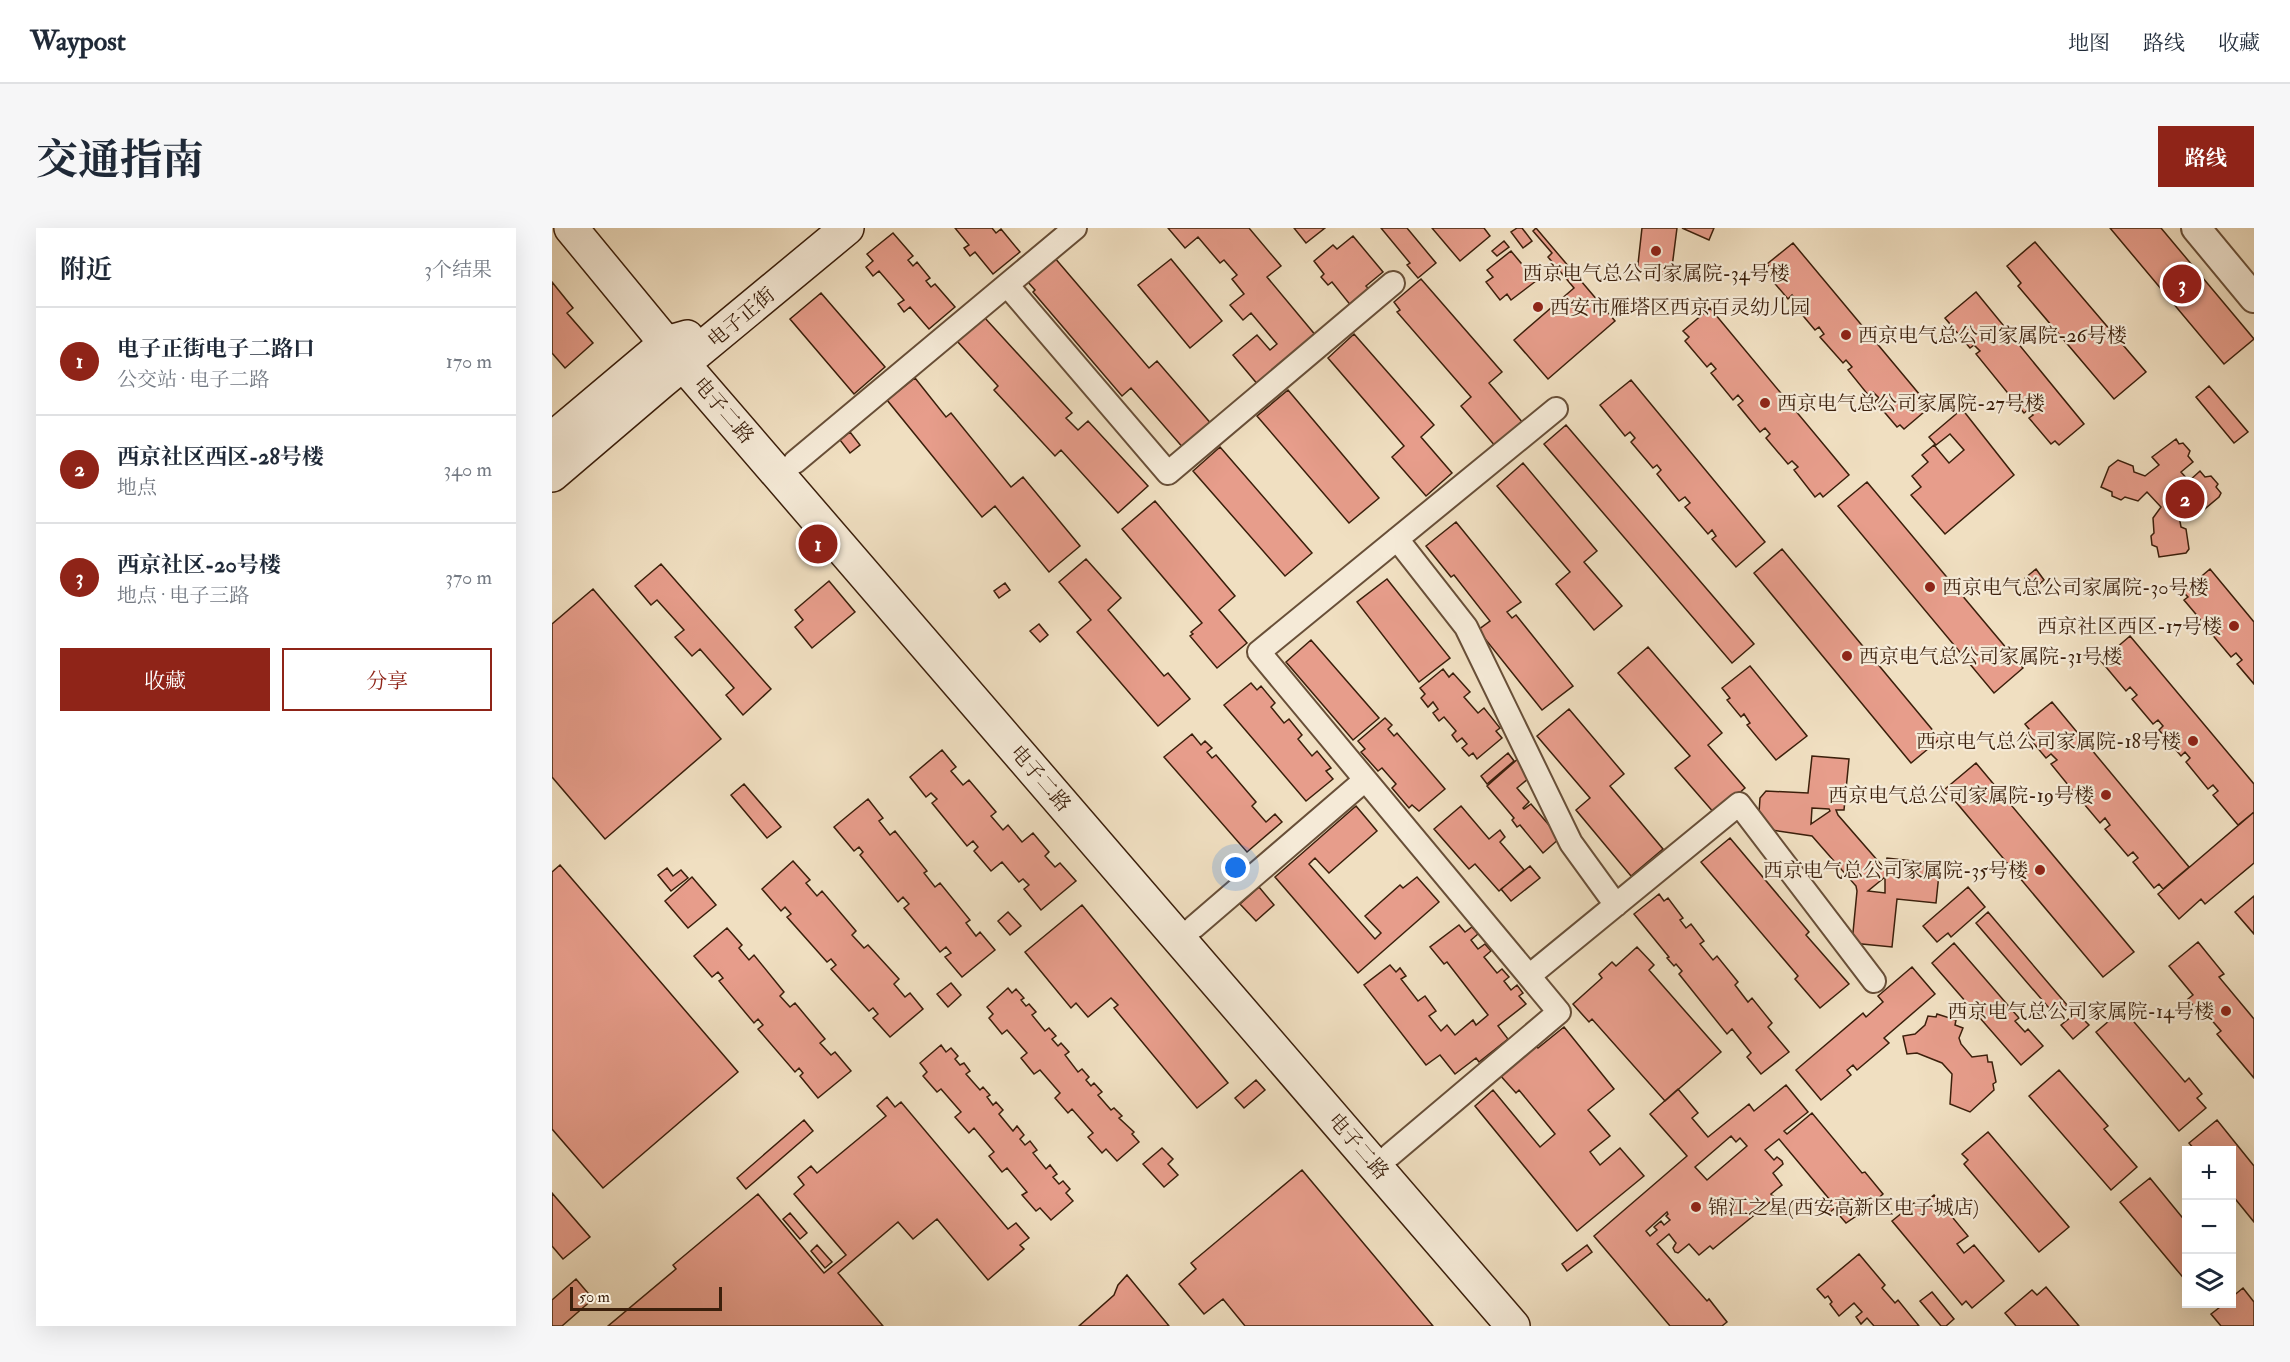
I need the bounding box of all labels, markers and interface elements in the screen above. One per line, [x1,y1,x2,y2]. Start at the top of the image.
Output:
text: Waypost [30,24,126,59]
text: 地图 [2068,30,2110,57]
text: 路线 [2143,30,2185,57]
text: 收藏 [2218,30,2260,57]
button: 路线 [2158,126,2254,187]
text: 交通指南 [36,135,204,187]
marker: 西京电气总公司家属院-34号楼 [1649,244,1663,258]
text: 附近 [60,254,112,286]
text: 3个结果 [424,257,492,282]
place label: 西京电气总公司家属院-34号楼 [1523,261,1789,286]
pin: 3 [2162,262,2202,306]
street label: 电子正街 [703,282,780,353]
place label: 西安市雁塔区西京百灵幼儿园 [1550,295,1810,320]
marker: 西安市雁塔区西京百灵幼儿园 [1531,300,1545,314]
place label: 西京电气总公司家属院-26号楼 [1858,323,2127,348]
marker: 西京电气总公司家属院-26号楼 [1839,328,1853,342]
text: 电子正街电子二路口 [117,335,315,363]
text: 1 [76,349,83,374]
text: 170 m [446,349,492,374]
text: 公交站 · 电子二路 [117,367,269,392]
street label: 电子二路 [688,372,759,449]
place label: 西京电气总公司家属院-27号楼 [1777,391,2045,416]
marker: 西京电气总公司家属院-27号楼 [1758,396,1772,410]
text: 西京社区西区-28号楼 [117,443,324,471]
text: 2 [74,457,85,482]
text: 340 m [444,457,492,482]
text: 地点 [117,475,157,500]
pin: 2 [2166,476,2204,522]
pin: 1 [798,522,838,566]
text: 西京社区-20号楼 [117,551,281,579]
text: 3 [76,565,83,590]
text: 370 m [445,565,492,590]
place label: 西京电气总公司家属院-30号楼 [1942,575,2208,600]
marker: 西京电气总公司家属院-30号楼 [1923,580,1937,594]
text: 地点 · 电子三路 [117,583,249,608]
place label: 西京社区西区-17号楼 [2037,614,2222,639]
marker: 西京社区西区-17号楼 [2227,619,2241,633]
place label: 西京电气总公司家属院-31号楼 [1859,644,2122,669]
button: 收藏 [60,648,270,711]
button: 分享 [282,648,492,711]
marker: 西京电气总公司家属院-31号楼 [1840,649,1854,663]
place label: 西京电气总公司家属院-18号楼 [1916,729,2181,754]
marker: 西京电气总公司家属院-18号楼 [2186,734,2200,748]
street label: 电子二路 [1005,740,1076,817]
place label: 西京电气总公司家属院-19号楼 [1828,783,2094,808]
marker: 西京电气总公司家属院-19号楼 [2099,788,2113,802]
your location [1221,853,1250,882]
place label: 西京电气总公司家属院-35号楼 [1763,858,2028,883]
marker: 西京电气总公司家属院-35号楼 [2033,863,2047,877]
place label: 西京电气总公司家属院-14号楼 [1948,999,2214,1024]
marker: 西京电气总公司家属院-14号楼 [2219,1004,2233,1018]
street label: 电子二路 [1323,1108,1394,1185]
map controls [2182,1146,2236,1308]
button: + [2182,1146,2236,1200]
place label: 锦江之星(西安高新区电子城店) [1708,1195,1979,1220]
marker: 锦江之星(西安高新区电子城店) [1689,1200,1703,1214]
button: − [2182,1200,2236,1254]
button: layers [2182,1254,2236,1308]
scale bar [570,1284,722,1312]
text: 50 m [579,1287,610,1307]

